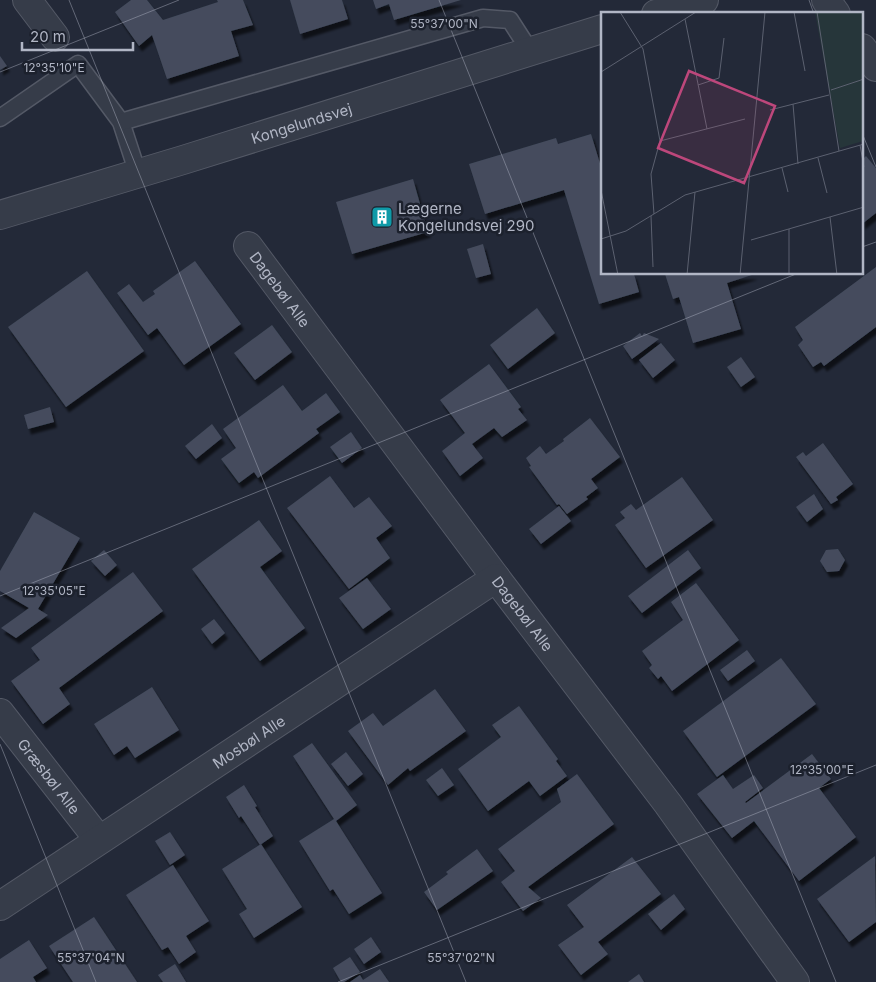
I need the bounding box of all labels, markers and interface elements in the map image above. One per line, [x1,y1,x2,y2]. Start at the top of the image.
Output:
inset map [601,12,864,275]
text: 55°37'00"N [410,16,478,31]
scale bar [22,20,134,52]
text: 20 m [30,27,66,46]
text: 12°35'10"E [23,60,85,75]
street label: Kongelundsvej [249,98,354,148]
place label: Lægerne Kongelundsvej 290 [398,199,534,235]
building icon: Lægerne Kongelundsvej 290 [370,205,394,229]
street label: Dagebøl Alle [246,248,315,331]
street label: Dagebøl Alle [488,572,558,655]
text: 12°35'05"E [22,583,86,598]
street label: Mosbøl Alle [209,711,288,772]
street label: Græsbøl Alle [14,734,85,818]
text: 12°35'00"E [790,762,854,777]
text: 55°37'04"N [57,950,125,965]
text: 55°37'02"N [427,950,495,965]

